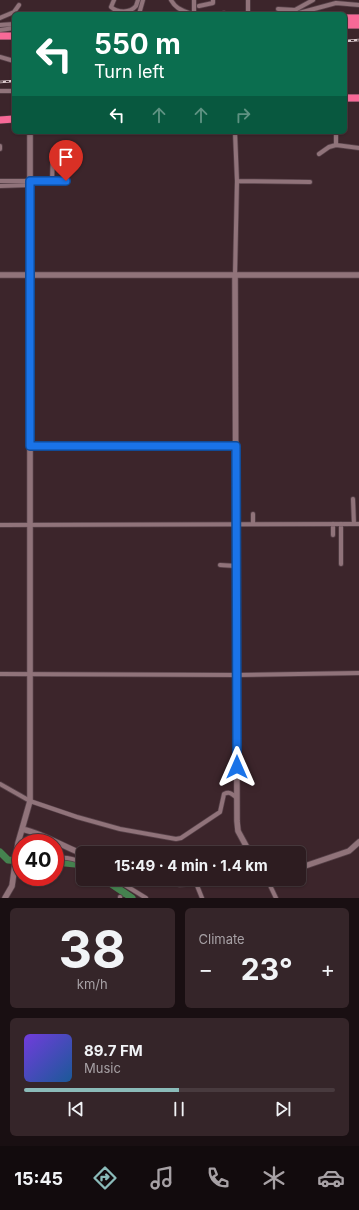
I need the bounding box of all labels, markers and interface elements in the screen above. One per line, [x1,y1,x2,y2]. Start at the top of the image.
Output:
text: 550 m [94,27,181,61]
icon: left [28,28,80,80]
text: Turn left [94,61,164,82]
icon: left [106,104,128,126]
icon: ahead [148,104,170,126]
icon: ahead [190,104,212,126]
icon: right [232,104,254,126]
pin [49,140,83,181]
icon: arrive [55,146,77,168]
position arrow [216,746,258,788]
speed limit sign: 40 [12,834,64,886]
text: 15:49 · 4 min · 1.4 km [114,856,268,875]
text: 38 [59,918,126,981]
text: Climate [199,931,245,947]
text: 23° [241,951,293,987]
text: − [199,956,213,982]
text: + [320,956,335,982]
text: km/h [77,976,108,992]
text: 89.7 FM [84,1041,143,1060]
text: Music [84,1060,121,1076]
icon: previous [65,1098,87,1120]
icon: pause [168,1098,190,1120]
icon: next [272,1098,294,1120]
icon: directions [91,1164,119,1192]
icon: music [148,1164,176,1192]
icon: phone [204,1164,232,1192]
icon: climate [260,1164,288,1192]
icon: car [317,1164,345,1192]
text: 15:45 [14,1168,63,1189]

